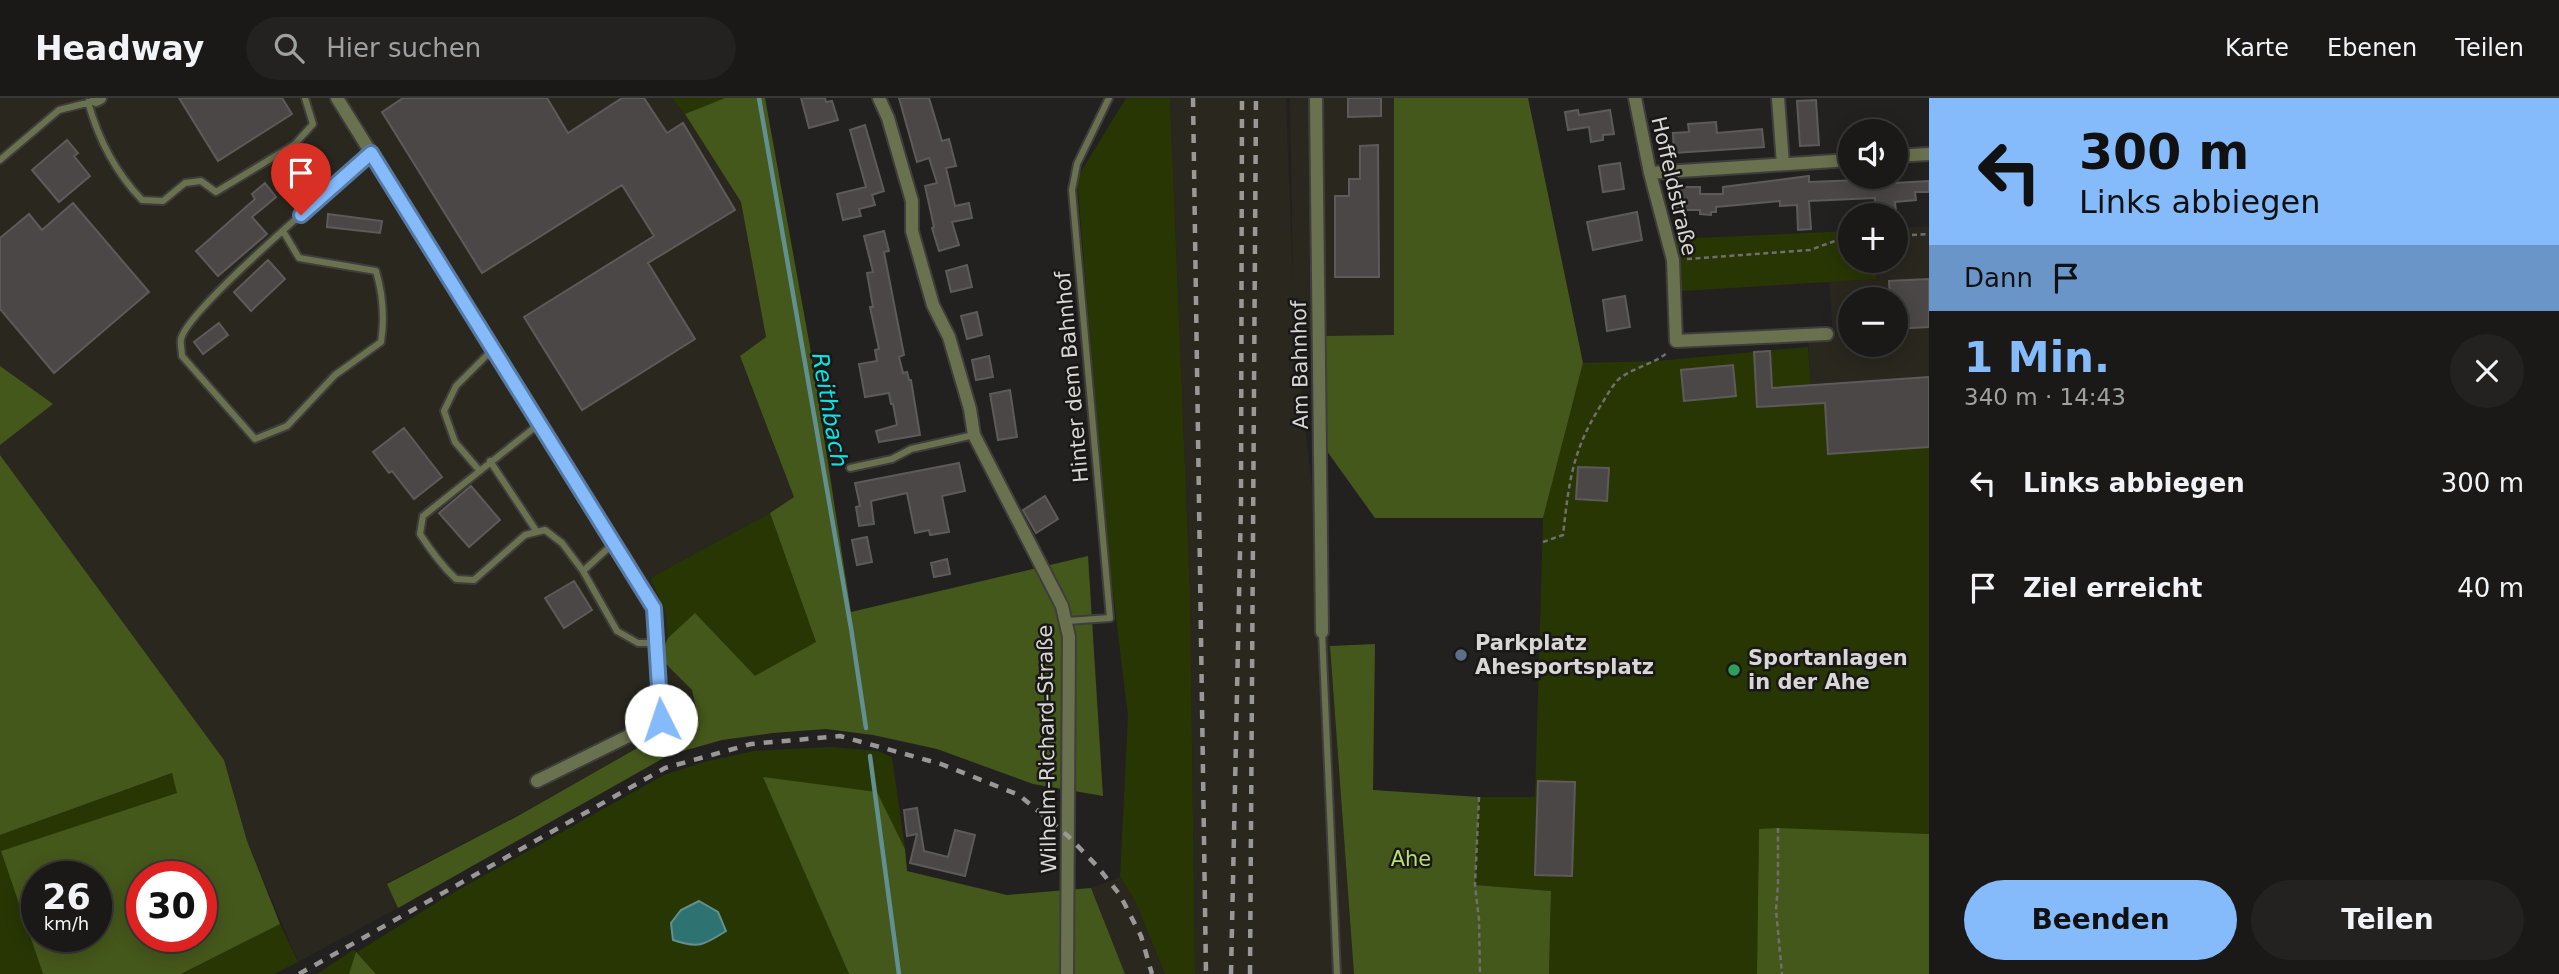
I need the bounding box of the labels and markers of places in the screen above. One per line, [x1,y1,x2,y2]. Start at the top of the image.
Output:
pin [271,143,331,215]
place label: Parkplatz Ahesportsplatz [1475,631,1654,679]
place label: Sportanlagen in der Ahe [1748,646,1908,694]
marker: Parkplatz Ahesportsplatz [1453,647,1469,663]
marker: Sportanlagen in der Ahe [1726,662,1742,678]

